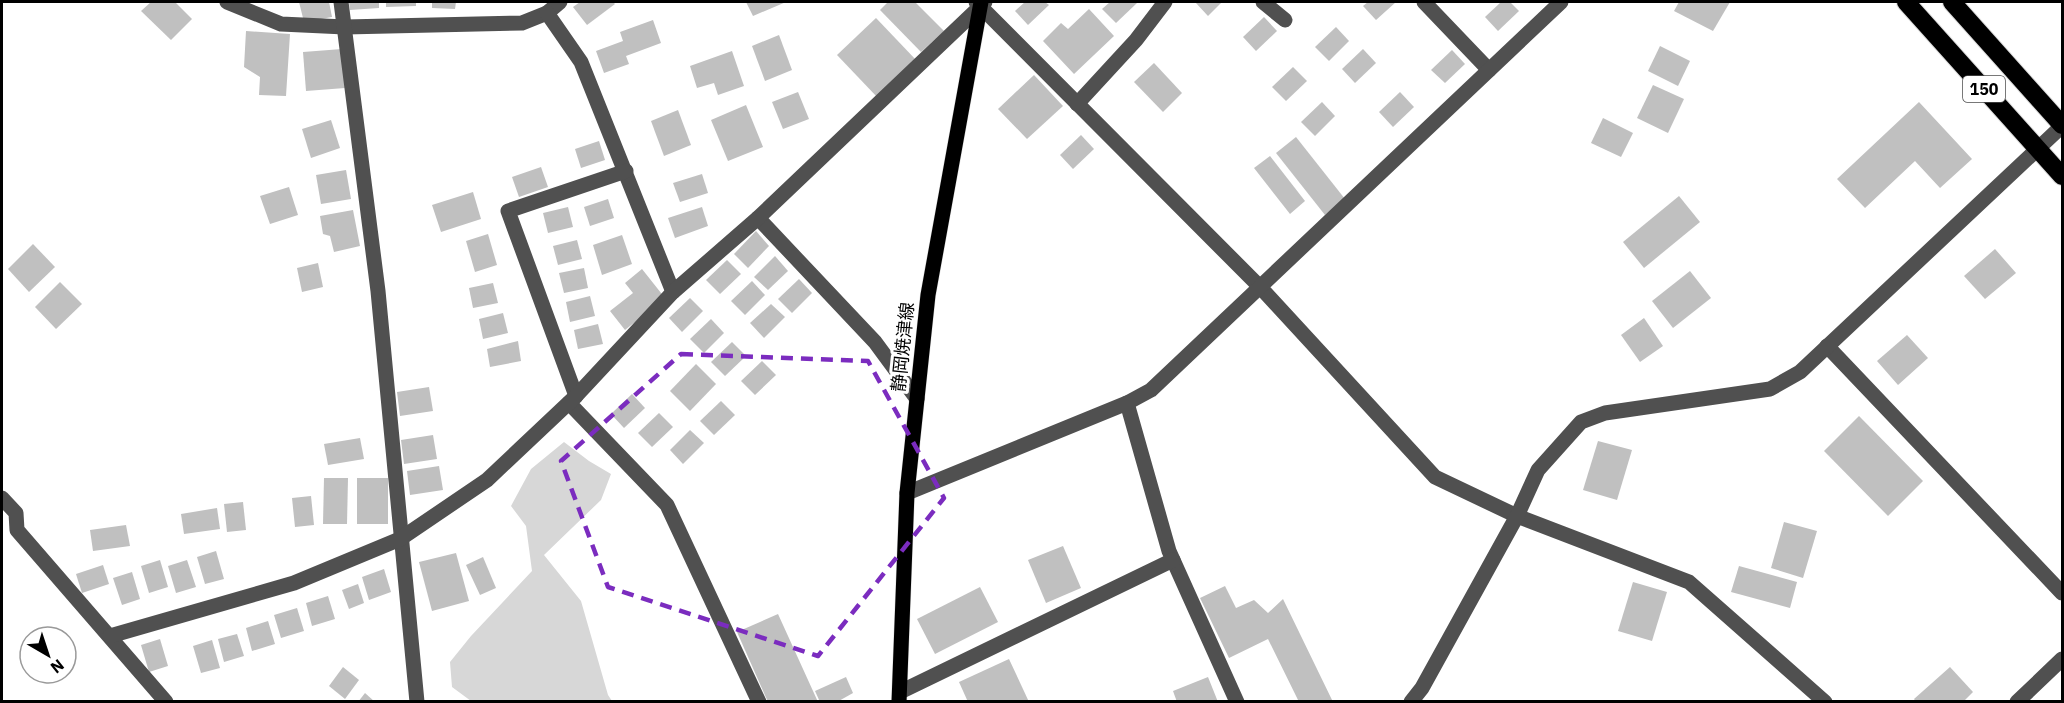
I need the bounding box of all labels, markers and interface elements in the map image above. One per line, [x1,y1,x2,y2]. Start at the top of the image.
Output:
road number: 150 [1963,76,2005,102]
street label: 静岡焼津線 [886,301,919,393]
north arrow [18,625,78,685]
text: N [47,655,68,678]

